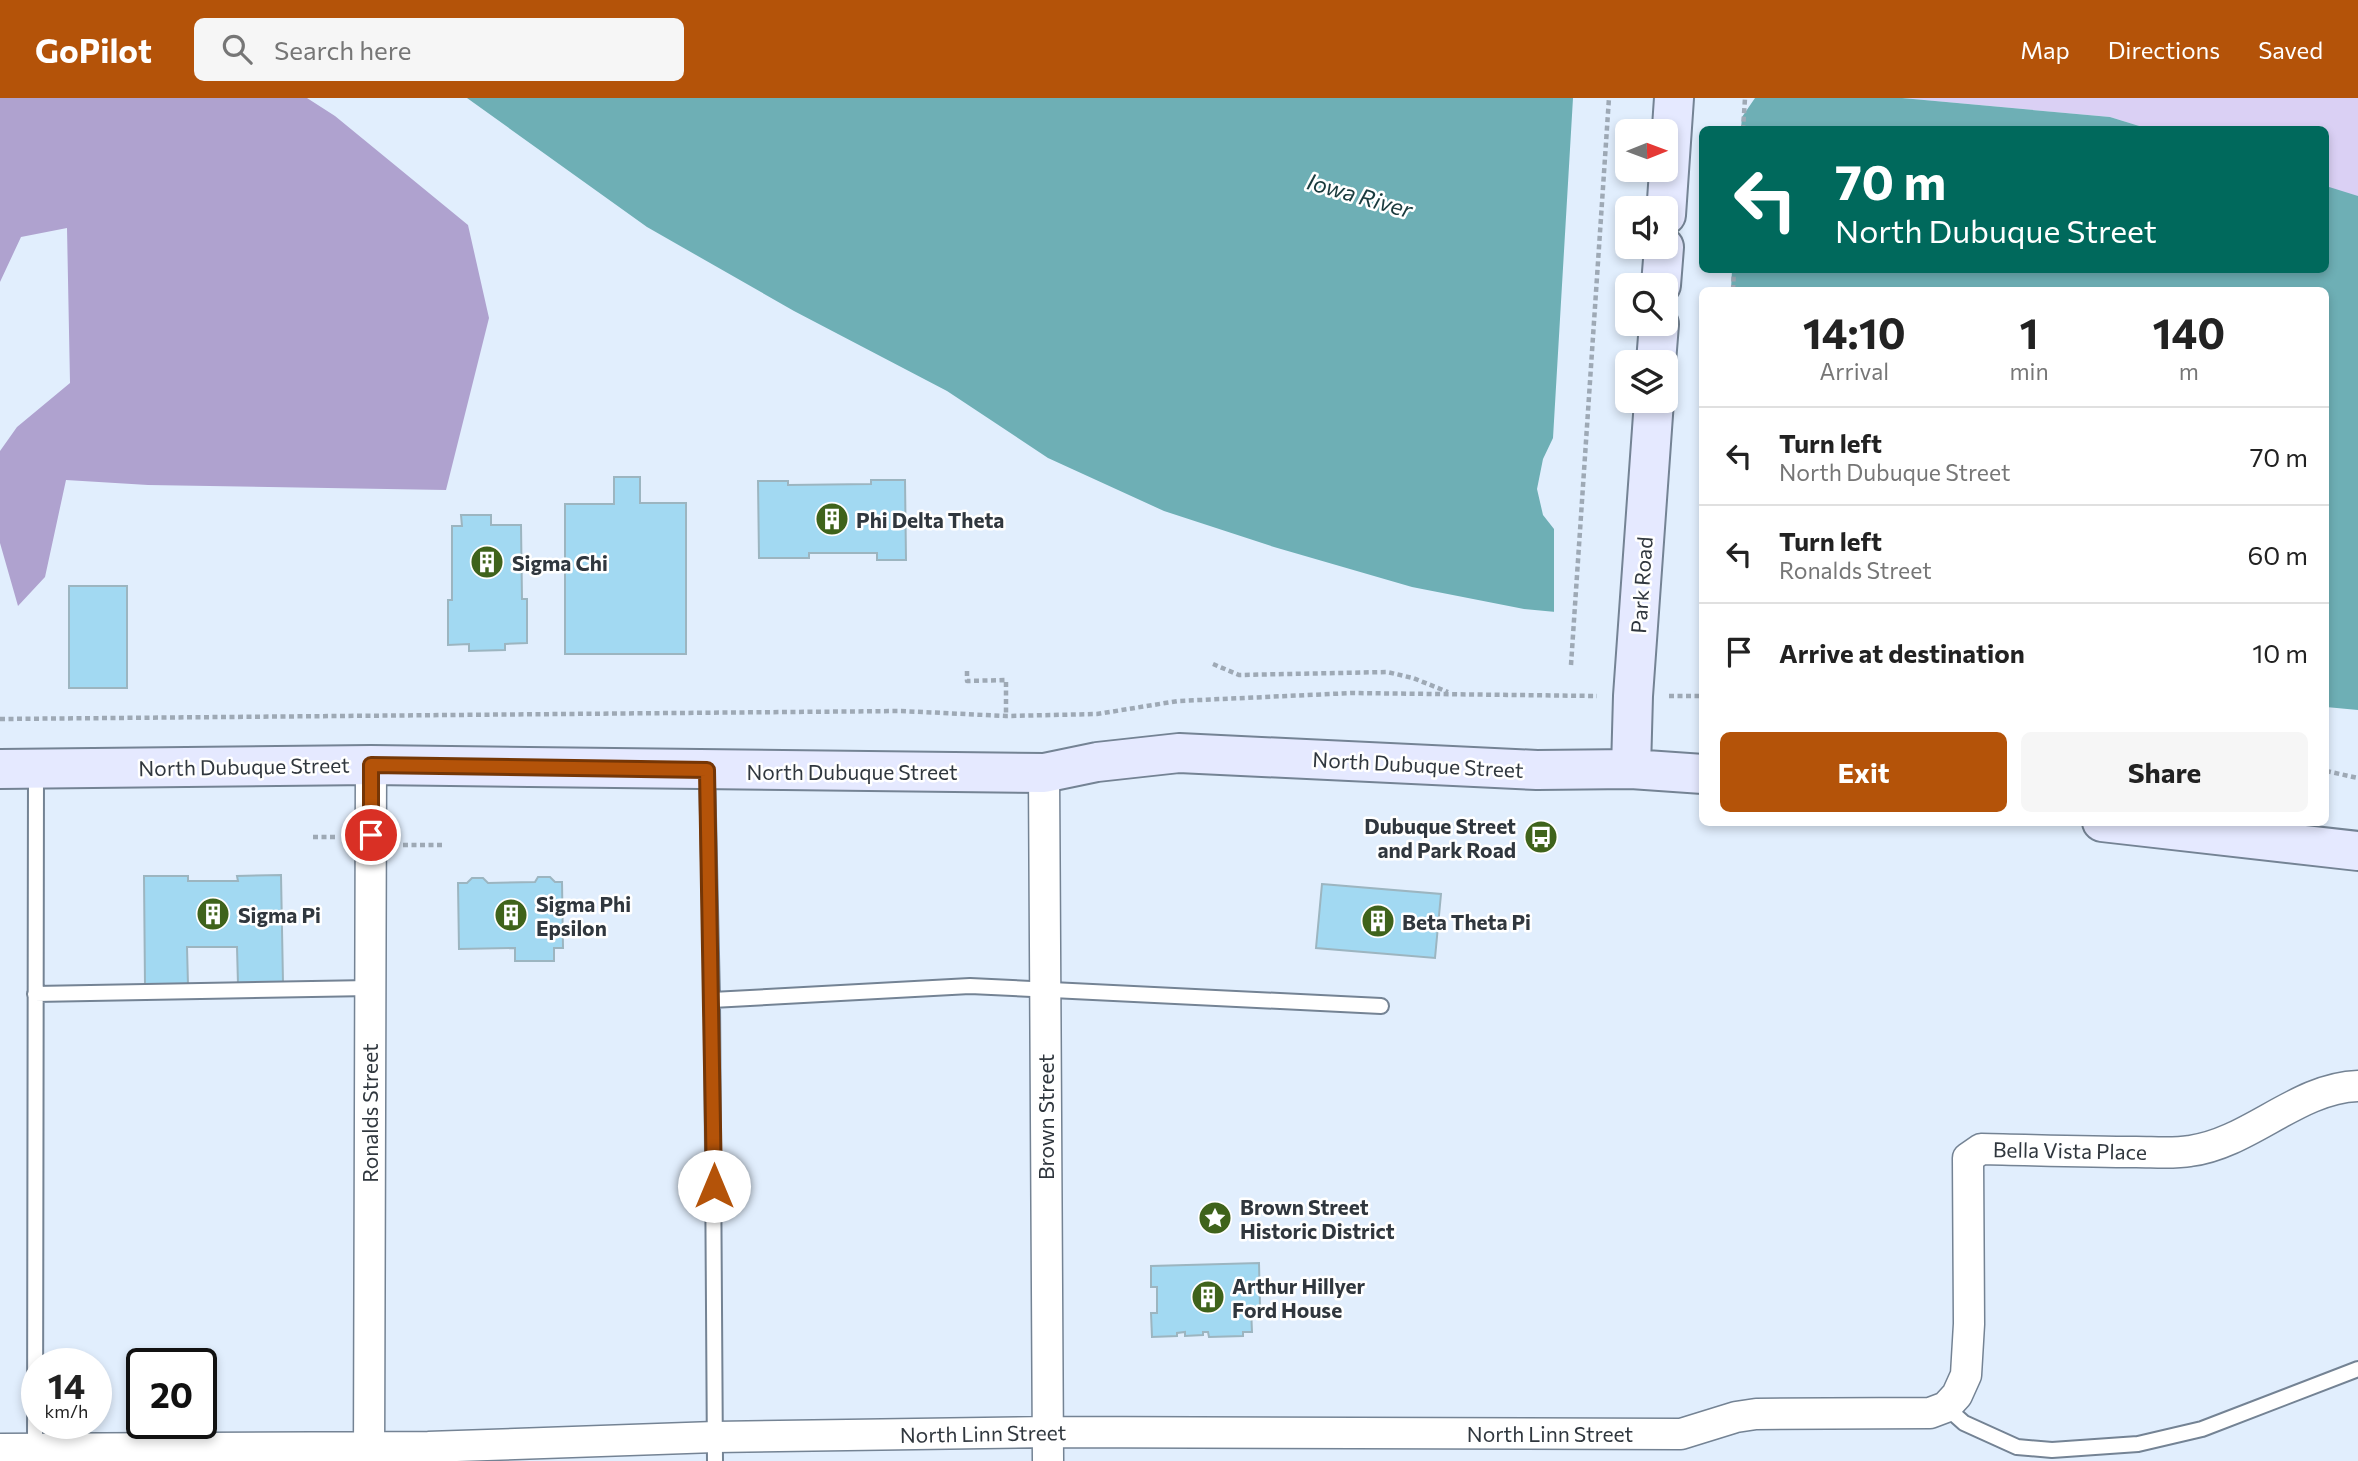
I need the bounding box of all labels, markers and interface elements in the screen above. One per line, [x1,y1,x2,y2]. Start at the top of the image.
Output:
search box [194,18,684,81]
text: GoPilot [35,29,152,70]
icon: search [218,30,256,68]
text: Search here [274,34,411,65]
text: Map [2020,35,2070,64]
text: Directions [2108,35,2220,64]
text: Saved [2258,35,2323,64]
north arrow [1615,119,1678,182]
map controls [1615,119,1678,413]
text: 70 m [1835,150,1946,210]
icon: left [1720,154,1811,245]
water label: Iowa River [1304,167,1417,224]
button: sound [1615,196,1678,259]
text: North Dubuque Street [1835,210,2157,250]
button: search [1615,273,1678,336]
text: 14:10 [1803,306,1906,358]
text: 1 [2020,306,2039,358]
text: 140 [2152,306,2225,358]
button: layers [1615,350,1678,413]
text: Arrival [1819,357,1889,385]
text: min [2009,357,2049,385]
text: m [2179,357,2199,385]
text: Turn left [1779,427,1882,458]
icon: left [1720,437,1758,475]
text: 70 m [2250,441,2308,472]
text: North Dubuque Street [1779,458,2010,486]
building icon: Phi Delta Theta [813,500,851,538]
place label: Phi Delta Theta [856,507,1004,532]
text: Turn left [1779,525,1882,556]
icon: left [1720,535,1758,573]
street label: Park Road [1625,536,1657,634]
text: 60 m [2248,539,2308,570]
building icon: Sigma Chi [468,543,506,581]
place label: Sigma Chi [512,550,608,575]
text: Ronalds Street [1779,556,1932,584]
icon: arrive [1720,633,1758,671]
text: Arrive at destination [1779,637,2025,668]
text: 10 m [2252,637,2308,668]
button: Exit [1720,732,2007,812]
button: Share [2021,732,2308,812]
street label: North Dubuque Street [1312,746,1524,782]
street label: North Dubuque Street [138,752,350,780]
street label: North Dubuque Street [746,759,958,784]
pin [341,805,401,865]
place label: Dubuque Street and Park Road [1364,813,1516,862]
icon: arrive [352,816,390,854]
bus stop icon: Dubuque Street and Park Road [1522,818,1560,856]
place label: Sigma Phi Epsilon [536,891,631,940]
building icon: Sigma Pi [194,895,232,933]
building icon: Sigma Phi Epsilon [492,896,530,934]
place label: Sigma Pi [238,902,321,927]
building icon: Beta Theta Pi [1359,902,1397,940]
place label: Beta Theta Pi [1402,909,1531,934]
street label: Ronalds Street [357,1043,382,1183]
street label: Brown Street [1033,1054,1058,1180]
street label: Bella Vista Place [1993,1136,2147,1164]
position arrow [677,1149,751,1223]
place label: Brown Street Historic District [1240,1194,1395,1243]
place icon: Brown Street Historic District [1196,1199,1234,1237]
place label: Arthur Hillyer Ford House [1232,1273,1366,1322]
building icon: Arthur Hillyer Ford House [1189,1278,1227,1316]
speed limit sign: 20 [126,1348,217,1439]
text: 14 [48,1363,85,1406]
text: km/h [45,1400,88,1422]
street label: North Linn Street [900,1419,1066,1447]
street label: North Linn Street [1467,1421,1633,1446]

